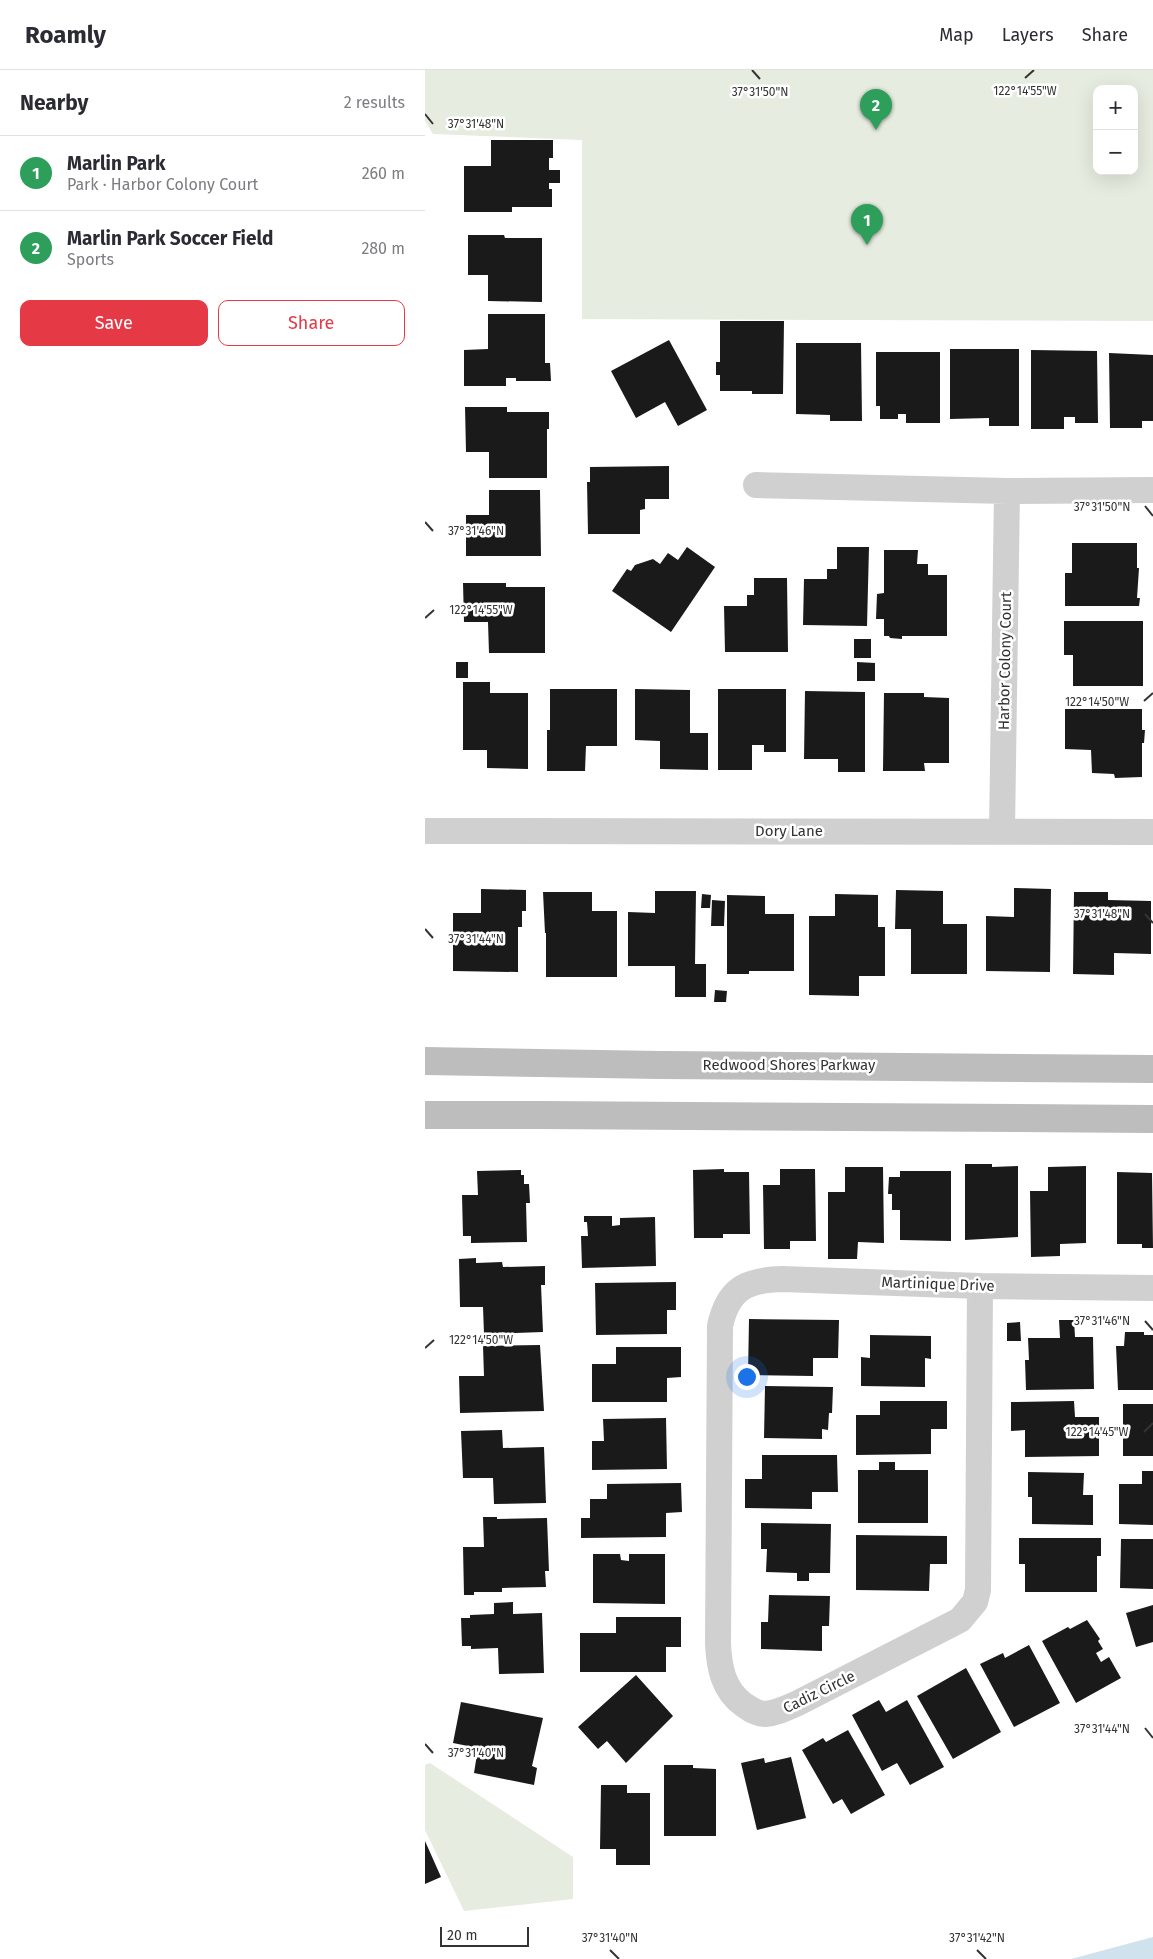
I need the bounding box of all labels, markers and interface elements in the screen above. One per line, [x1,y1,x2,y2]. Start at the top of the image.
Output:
text: Roamly [25,21,106,49]
text: Map [939,24,974,46]
text: Layers [1002,24,1054,46]
text: Share [1082,24,1128,46]
text: 122°14'55"W [993,84,1057,98]
text: 37°31'50"N [732,85,788,99]
map controls [1093,85,1138,175]
button: + [1093,85,1138,130]
pin: 2 [860,89,892,130]
text: Nearby [20,90,88,116]
text: 2 results [344,93,405,112]
text: 37°31'48"N [448,117,504,131]
button: − [1093,130,1138,175]
text: Marlin Park [67,152,165,175]
text: 1 [32,164,40,183]
text: 260 m [362,164,405,183]
text: Park · Harbor Colony Court [67,175,258,194]
pin: 1 [851,204,883,245]
text: Marlin Park Soccer Field [67,227,273,250]
text: 2 [32,239,40,258]
text: 280 m [361,239,405,258]
text: Sports [67,250,114,269]
button: Save [20,300,208,346]
button: Share [218,300,405,346]
text: 37°31'50"N [1074,500,1130,514]
text: 37°31'46"N [448,524,504,538]
street label: Harbor Colony Court [995,591,1015,730]
text: 122°14'55"W [449,603,513,617]
text: 122°14'50"W [1065,695,1129,709]
street label: Dory Lane [755,822,823,840]
text: 37°31'48"N [1074,907,1130,921]
text: 37°31'44"N [448,932,504,946]
street label: Redwood Shores Parkway [703,1056,876,1074]
street label: Martinique Drive [881,1273,995,1295]
text: 37°31'46"N [1074,1314,1130,1328]
text: 122°14'50"W [449,1333,513,1347]
your location [734,1364,760,1390]
text: 122°14'45"W [1065,1425,1129,1439]
street label: Cadiz Circle [780,1667,858,1717]
text: 37°31'44"N [1074,1722,1130,1736]
text: 37°31'40"N [448,1746,504,1760]
scale bar [440,1924,529,1947]
text: 20 m [447,1927,477,1944]
text: 37°31'40"N [582,1931,638,1945]
text: 37°31'42"N [949,1931,1005,1945]

